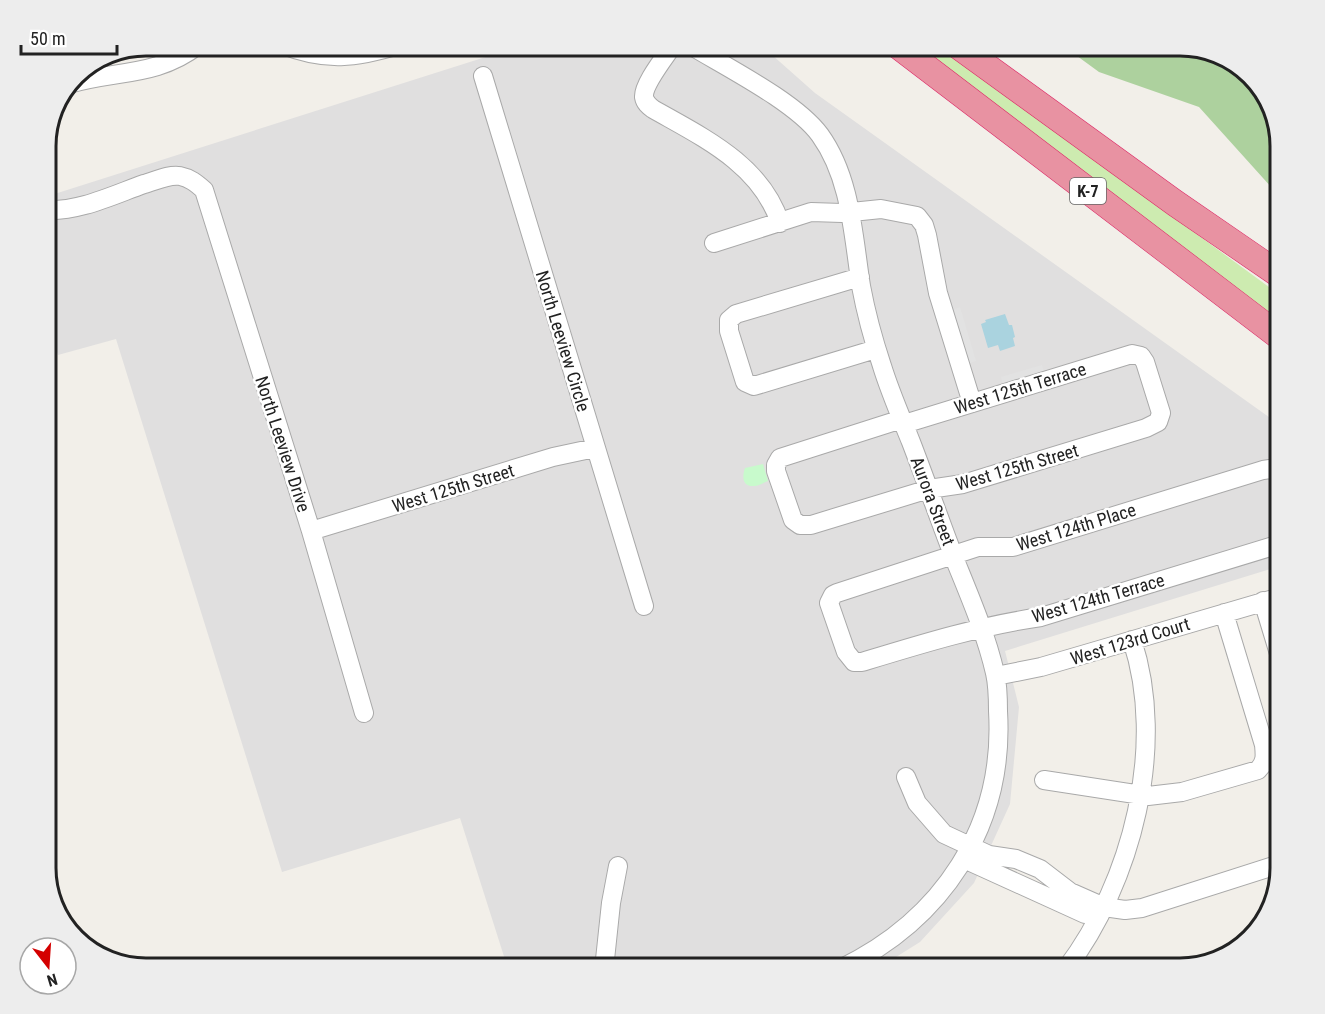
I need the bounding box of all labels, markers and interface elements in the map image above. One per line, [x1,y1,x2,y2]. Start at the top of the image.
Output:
scale bar [21,18,117,56]
text: 50 m [30,28,65,49]
road number: K-7 [1070,178,1106,204]
street label: North Leeview Circle [532,268,594,414]
street label: West 125th Terrace [951,358,1089,418]
street label: North Leeview Drive [251,373,315,515]
street label: West 125th Street [953,439,1081,495]
street label: Aurora Street [906,454,960,548]
street label: West 125th Street [389,459,517,517]
street label: West 124th Place [1014,499,1138,555]
street label: West 124th Terrace [1029,569,1167,627]
street label: West 123rd Court [1068,613,1192,669]
north arrow [18,936,78,996]
text: N [45,969,60,990]

